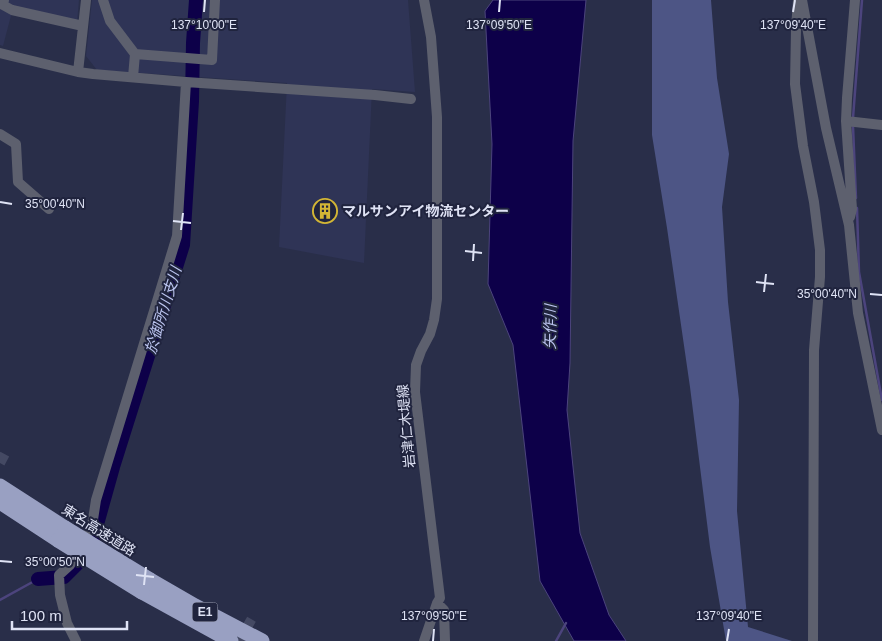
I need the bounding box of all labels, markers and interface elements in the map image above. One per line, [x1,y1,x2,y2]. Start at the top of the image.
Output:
text: 137°10'00"E [171,18,237,32]
text: 137°09'50"E [466,18,532,32]
text: 137°09'40"E [760,18,826,32]
text: 35°00'40"N [25,197,85,211]
building icon: マルサンアイ物流センター [312,198,338,224]
place label: マルサンアイ物流センター [342,203,509,219]
water label: 於御所川支川 [142,263,185,356]
text: 35°00'40"N [797,287,857,301]
water label: 矢作川 [541,302,559,350]
street label: 岩津仁木堤線 [394,383,418,469]
street label: 東名高速道路 [59,501,139,559]
text: 35°00'50"N [25,555,85,569]
scale bar [12,598,128,630]
road number: E1 [192,602,218,622]
text: 100 m [20,607,62,624]
text: 137°09'50"E [401,609,467,623]
text: 137°09'40"E [696,609,762,623]

